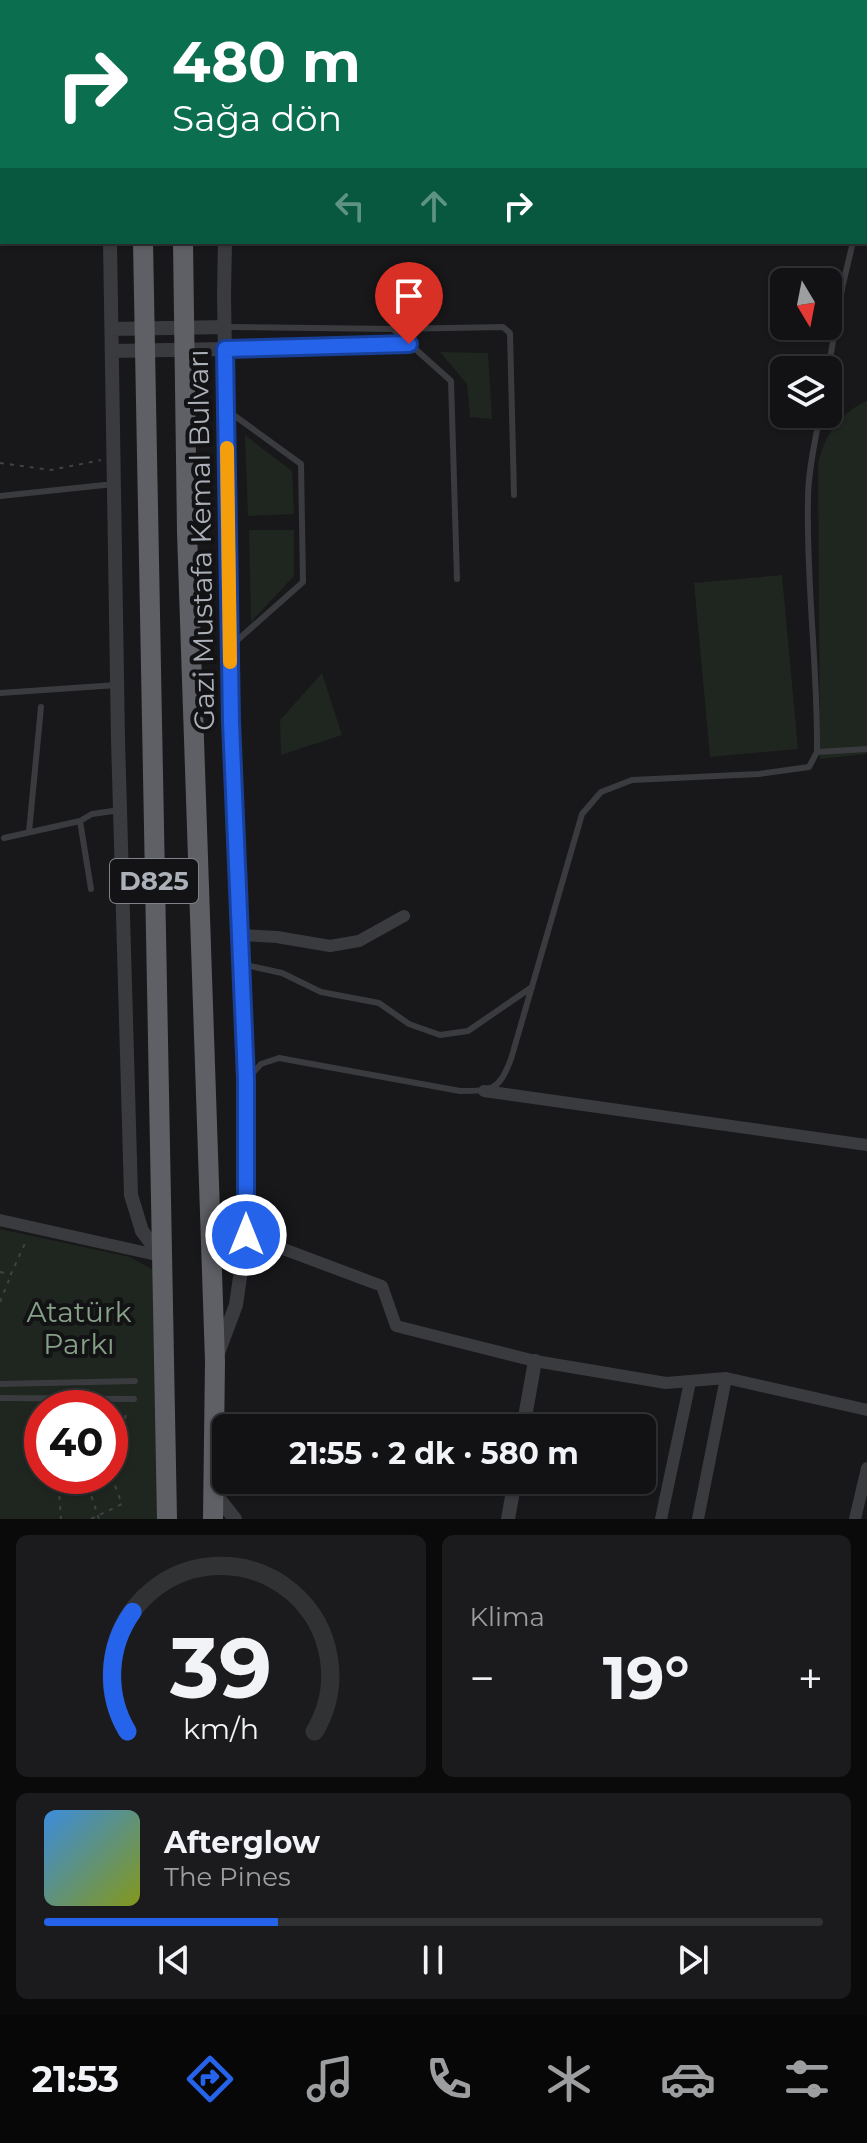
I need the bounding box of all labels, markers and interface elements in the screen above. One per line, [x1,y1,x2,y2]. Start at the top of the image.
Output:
text: 480 m [172,28,361,96]
icon: right [40,32,144,136]
text: Sağa dön [172,96,342,140]
icon: left [328,184,372,228]
icon: ahead [412,184,456,228]
icon: right [496,184,540,228]
pin [375,262,443,344]
north arrow [770,268,842,340]
map controls [770,268,842,428]
icon: arrive [387,274,431,318]
street label: Gazi Mustafa Kemal Bulvarı [181,349,221,731]
button: layers [770,356,842,428]
road number: D825 [110,859,198,903]
position arrow [204,1193,288,1277]
park label: Atatürk Parkı [26,1295,132,1361]
speed limit sign: 40 [24,1390,128,1494]
text: 21:55 · 2 dk · 580 m [289,1435,579,1472]
text: Klima [470,1601,545,1633]
text: 39 [169,1617,272,1719]
text: 19° [603,1641,690,1714]
text: − [470,1651,495,1705]
text: + [798,1651,823,1705]
text: km/h [183,1711,259,1746]
text: Afterglow [164,1824,320,1861]
text: The Pines [164,1861,291,1893]
icon: previous [152,1938,196,1982]
icon: pause [411,1938,455,1982]
icon: next [671,1938,715,1982]
icon: directions [182,2051,238,2107]
icon: music [302,2051,358,2107]
icon: phone [421,2051,477,2107]
icon: climate [541,2051,597,2107]
icon: car [660,2051,716,2107]
icon: filters [779,2051,835,2107]
text: 21:53 [32,2057,119,2101]

